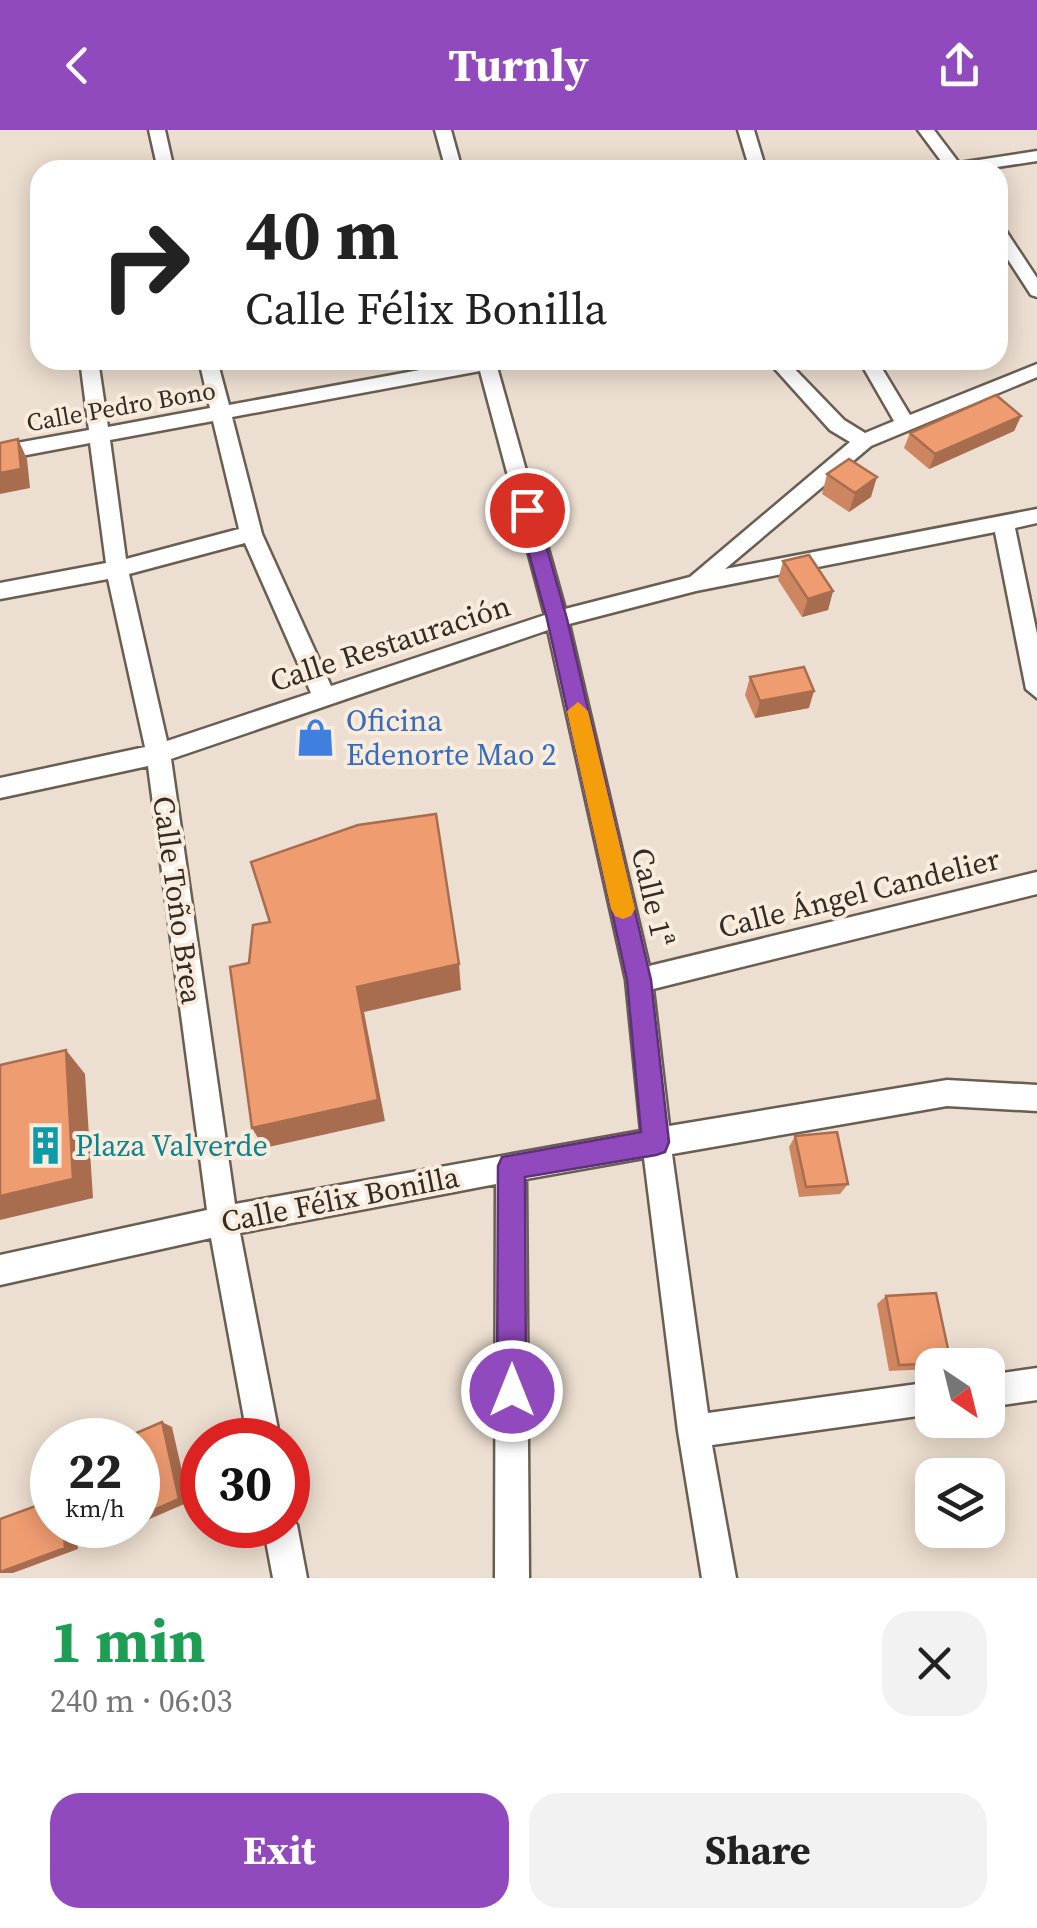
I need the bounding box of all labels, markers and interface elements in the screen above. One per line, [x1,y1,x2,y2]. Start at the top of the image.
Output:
text: Turnly [448,34,589,96]
icon: back [50,38,105,93]
icon: share [932,38,987,93]
text: 40 m [245,186,399,282]
icon: right [80,200,210,330]
text: Calle Félix Bonilla [245,277,607,339]
street label: Calle Pedro Bono [24,373,218,439]
pin [485,468,570,553]
icon: arrive [500,483,555,538]
street label: Calle Restauración [265,585,515,701]
place label: Oficina Edenorte Mao 2 [346,700,557,775]
shop icon: Oficina Edenorte Mao 2 [295,716,337,758]
street label: Calle Toño Brea [143,793,213,1007]
street label: Calle Ángel Candelier [714,838,1004,948]
street label: Calle 1ª [622,844,684,951]
building icon: Plaza Valverde [24,1124,66,1166]
place label: Plaza Valverde [75,1125,268,1166]
street label: Calle Félix Bonilla [218,1156,463,1242]
position arrow [460,1339,564,1443]
north arrow [915,1348,1005,1438]
map controls [915,1348,1005,1548]
speed limit sign: 30 [180,1418,310,1548]
text: 22 [68,1436,122,1505]
button: layers [915,1458,1005,1548]
text: km/h [65,1491,125,1525]
text: 1 min [50,1600,206,1682]
button: close [882,1611,987,1716]
text: 240 m · 06:03 [50,1679,232,1723]
button: Exit [50,1793,509,1908]
button: Share [529,1793,987,1908]

